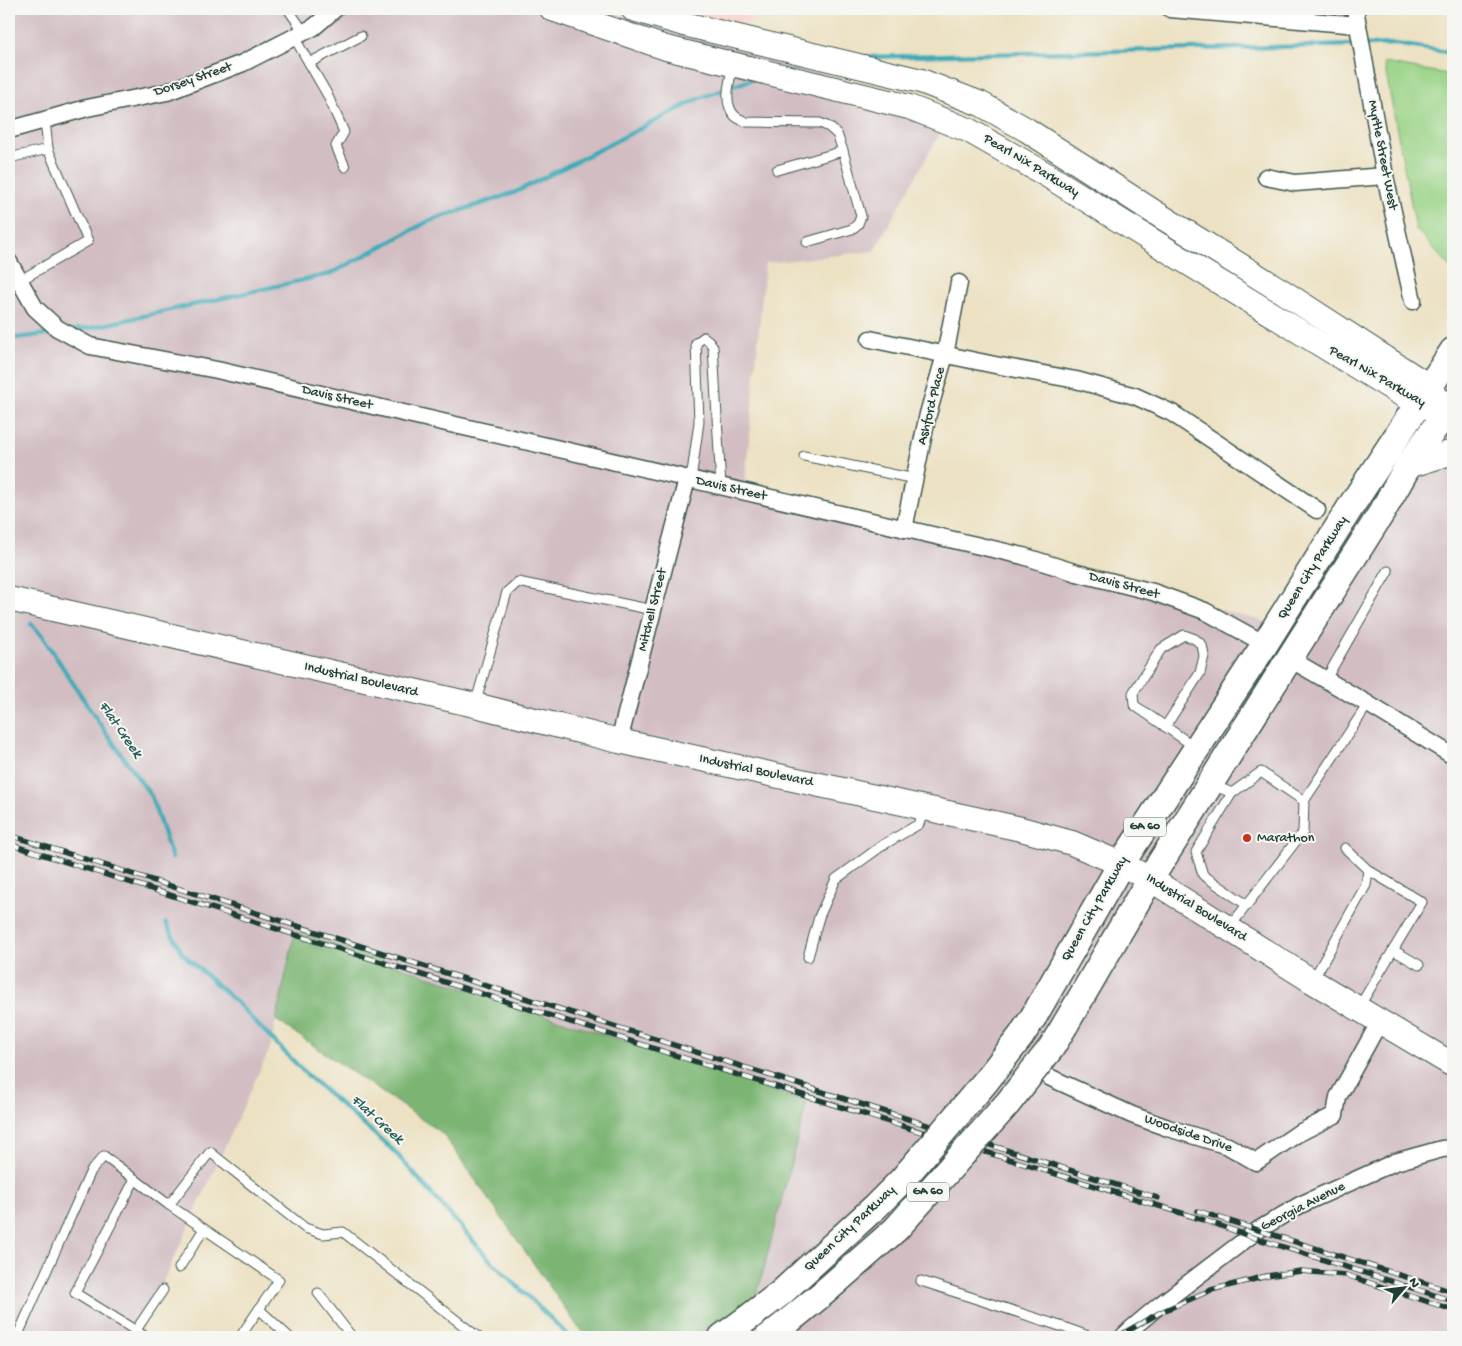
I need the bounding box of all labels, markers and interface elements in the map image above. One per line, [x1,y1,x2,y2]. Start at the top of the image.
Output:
street label: Dorsey Street [151,58,235,102]
street label: Myrtle Street West [1363,99,1401,213]
street label: Pearl Nix Parkway [979,130,1082,201]
street label: Pearl Nix Parkway [1325,342,1429,412]
street label: Ashford Place [914,365,950,447]
street label: Davis Street [299,381,375,415]
street label: Davis Street [693,472,769,506]
street label: Queen City Parkway [1274,513,1352,623]
street label: Mitchell Street [634,566,672,653]
street label: Davis Street [1086,568,1162,604]
street label: Industrial Boulevard [302,659,421,702]
water label: Flat Creek [94,698,147,763]
street label: Industrial Boulevard [697,751,816,792]
road number: GA 60 [1124,818,1166,836]
place label: Marathon [1257,830,1315,847]
marker: Marathon [1241,832,1253,844]
street label: Queen City Parkway [1058,853,1132,965]
street label: Industrial Boulevard [1142,870,1251,947]
water label: Flat Creek [347,1092,408,1149]
street label: Woodside Drive [1142,1111,1235,1157]
street label: Georgia Avenue [1258,1178,1349,1236]
street label: Queen City Parkway [801,1182,899,1276]
road number: GA 60 [907,1182,949,1202]
north arrow [1380,1264,1430,1314]
text: N [1404,1275,1423,1291]

